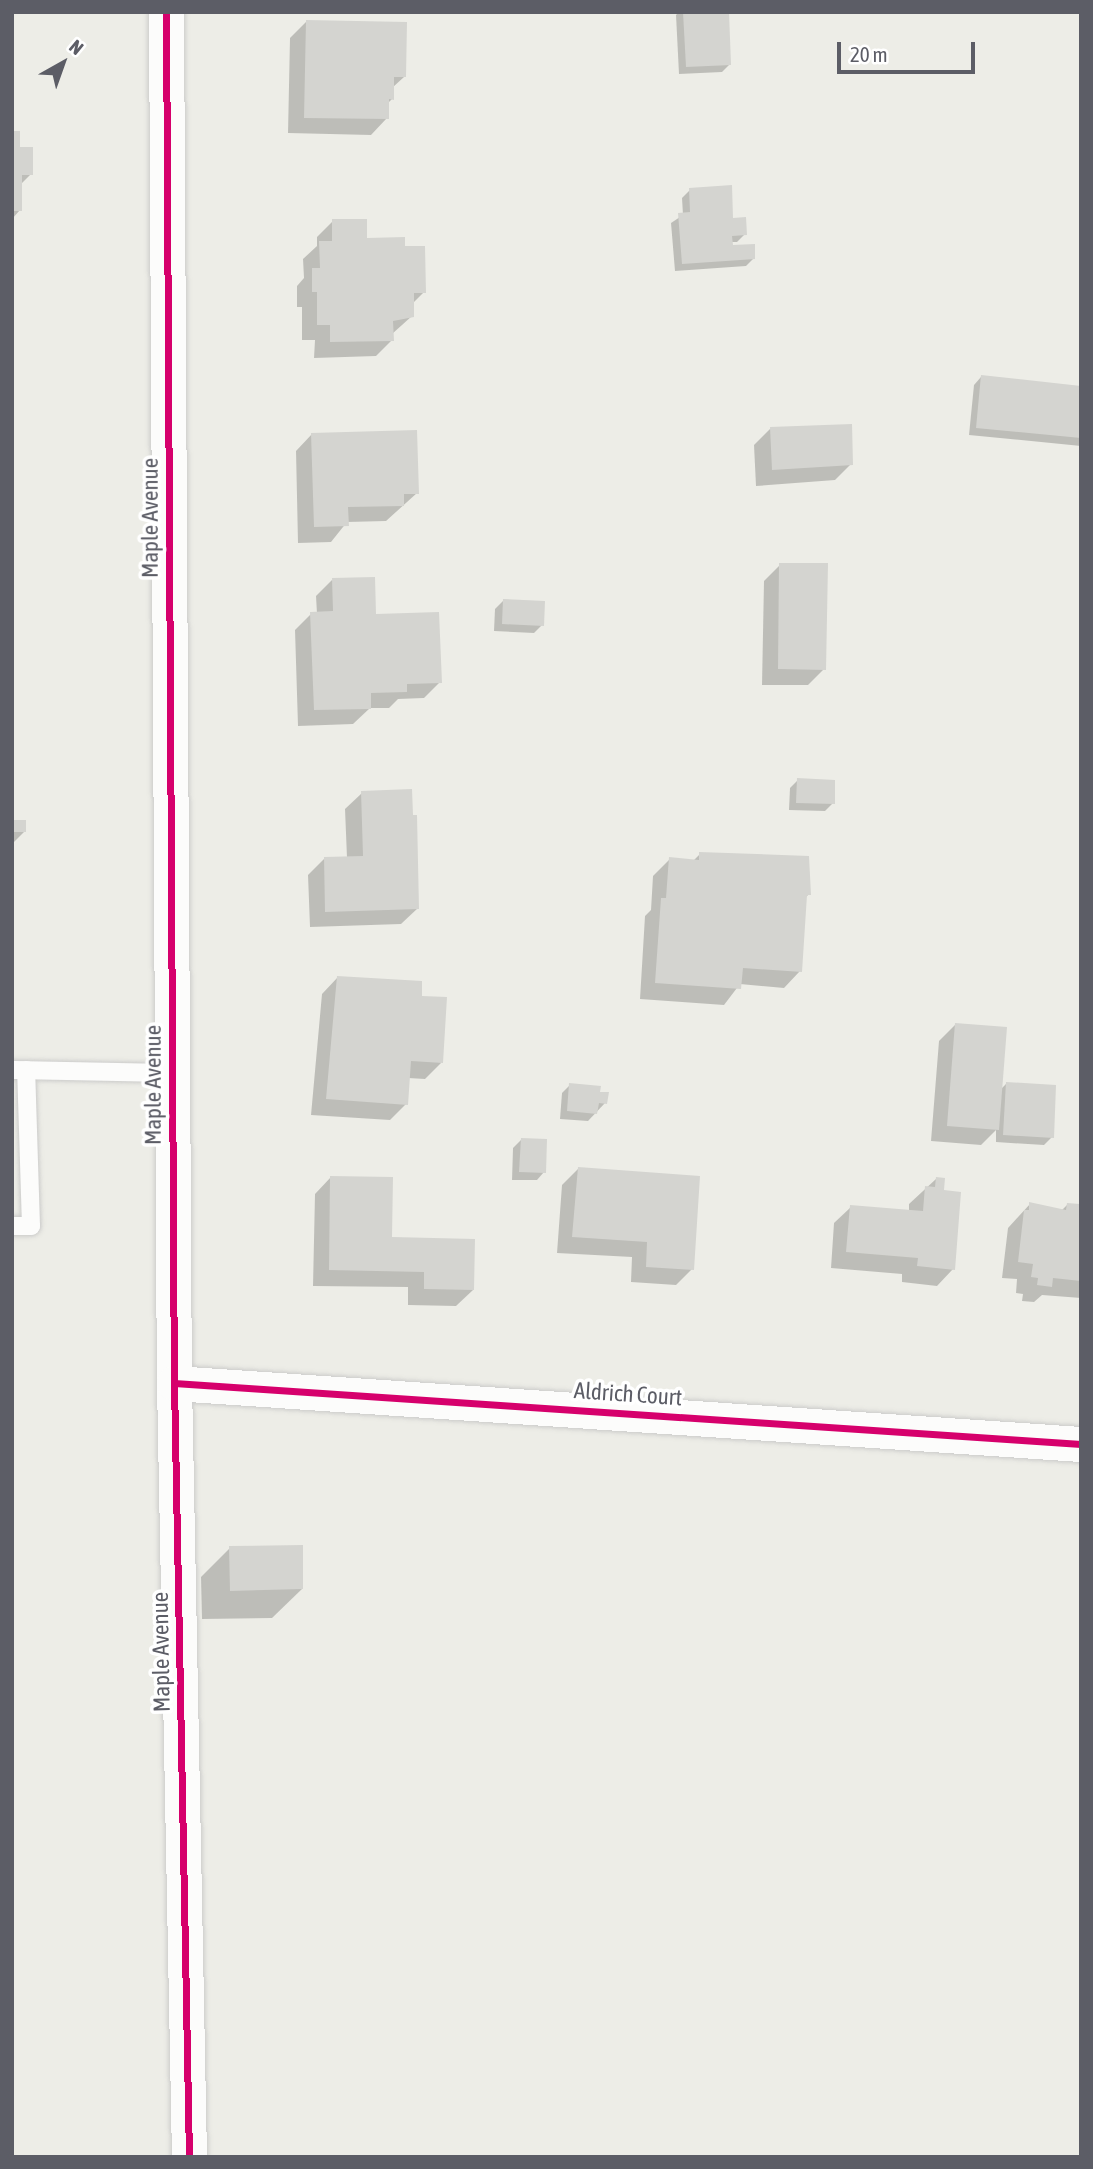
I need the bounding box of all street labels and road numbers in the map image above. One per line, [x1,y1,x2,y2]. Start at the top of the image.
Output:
street label: Maple Avenue [136,458,164,578]
street label: Maple Avenue [139,1025,167,1145]
street label: Aldrich Court [573,1376,683,1412]
street label: Maple Avenue [146,1592,176,1712]

